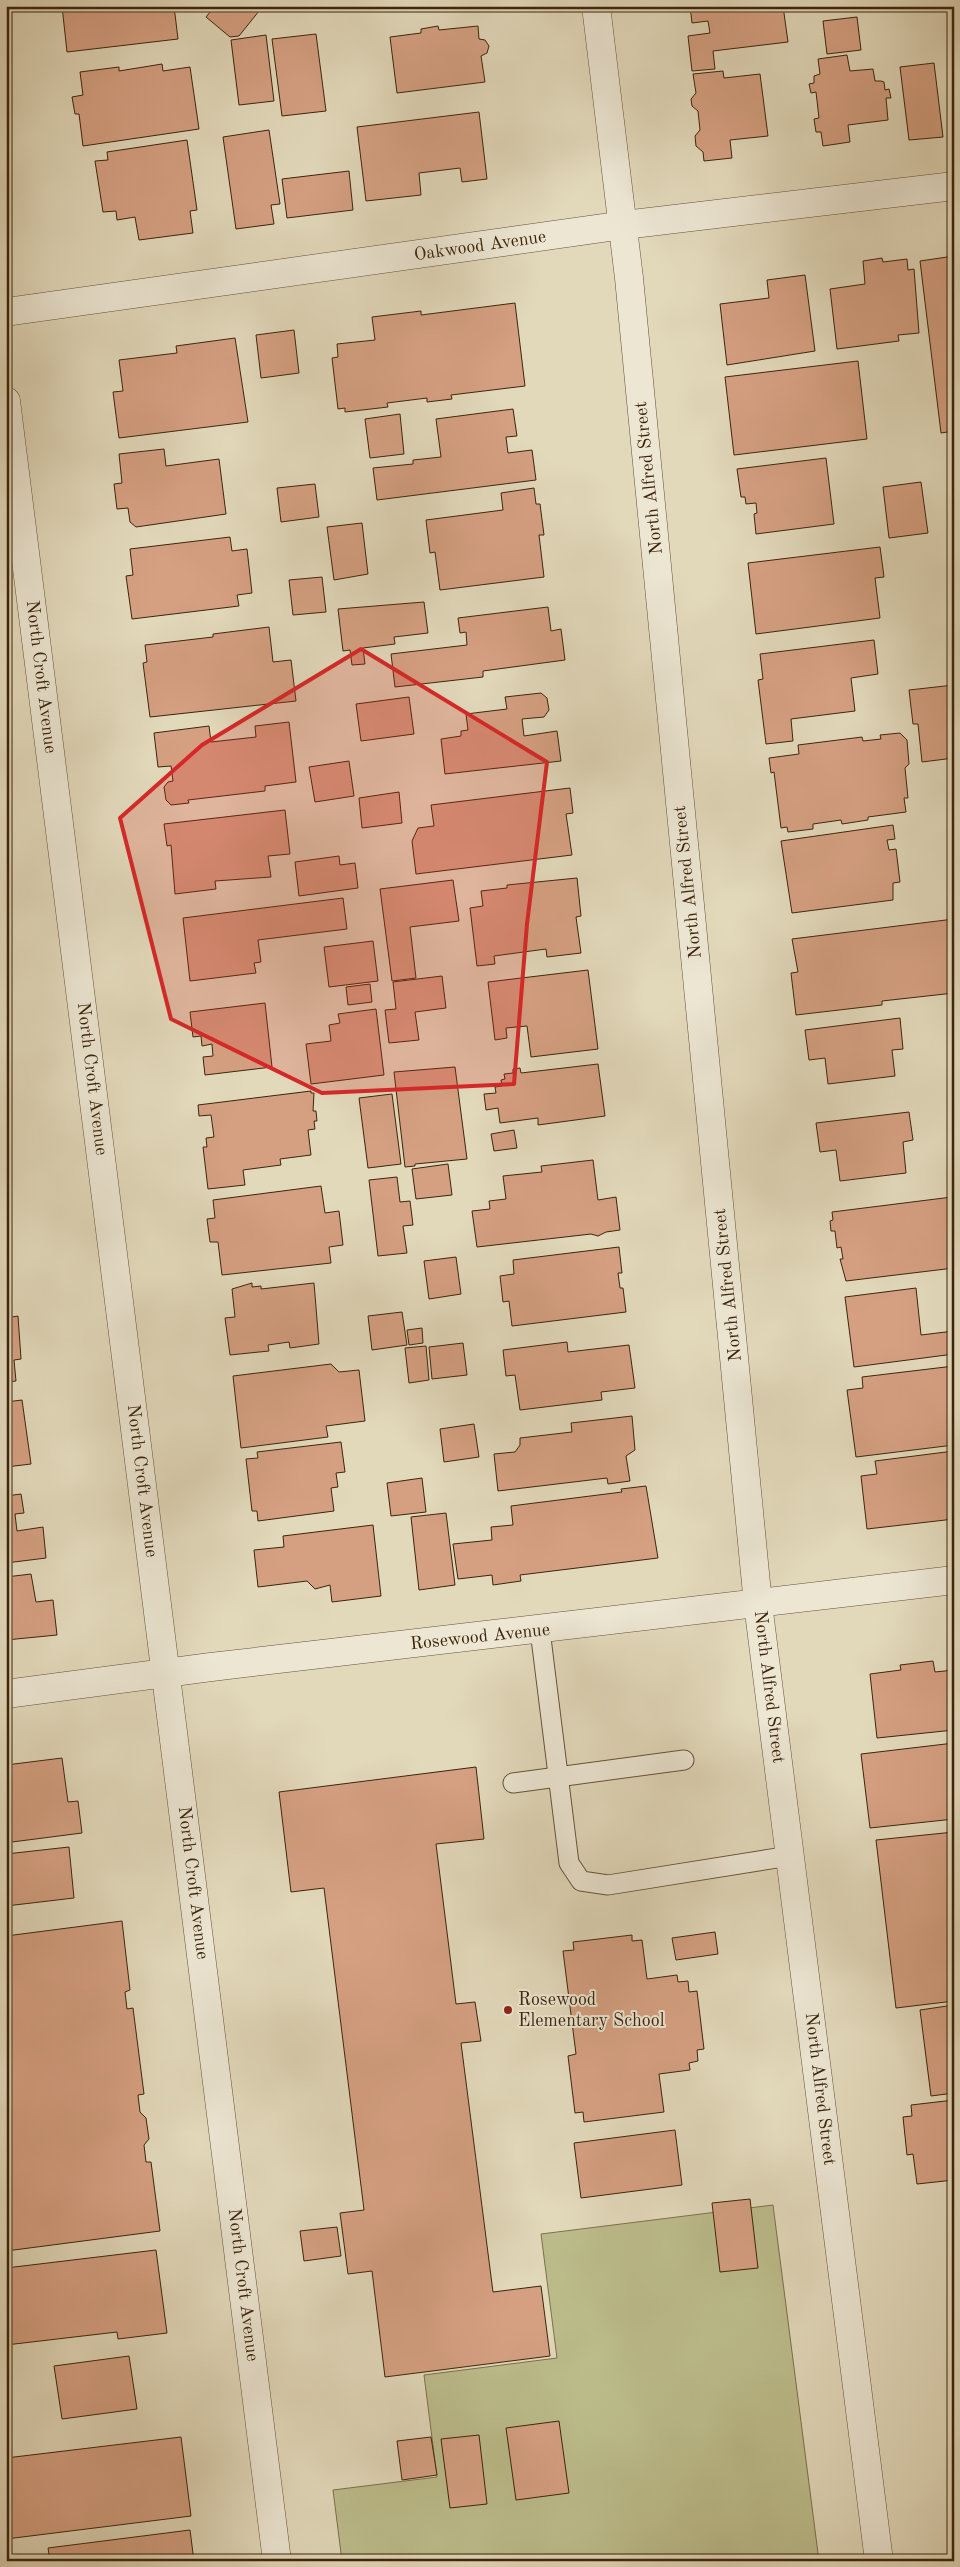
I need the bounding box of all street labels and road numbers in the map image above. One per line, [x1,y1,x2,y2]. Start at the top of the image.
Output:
street label: Oakwood Avenue [413,228,547,264]
street label: North Alfred Street [632,401,666,555]
street label: North Croft Avenue [23,599,59,755]
street label: North Alfred Street [671,805,705,959]
street label: North Croft Avenue [74,1001,110,1157]
street label: North Alfred Street [711,1208,745,1362]
street label: North Croft Avenue [124,1403,160,1559]
street label: North Alfred Street [751,1610,787,1764]
street label: Rosewood Avenue [409,1621,551,1653]
street label: North Croft Avenue [175,1805,211,1961]
street label: North Alfred Street [802,2012,838,2166]
street label: North Croft Avenue [225,2207,261,2363]

